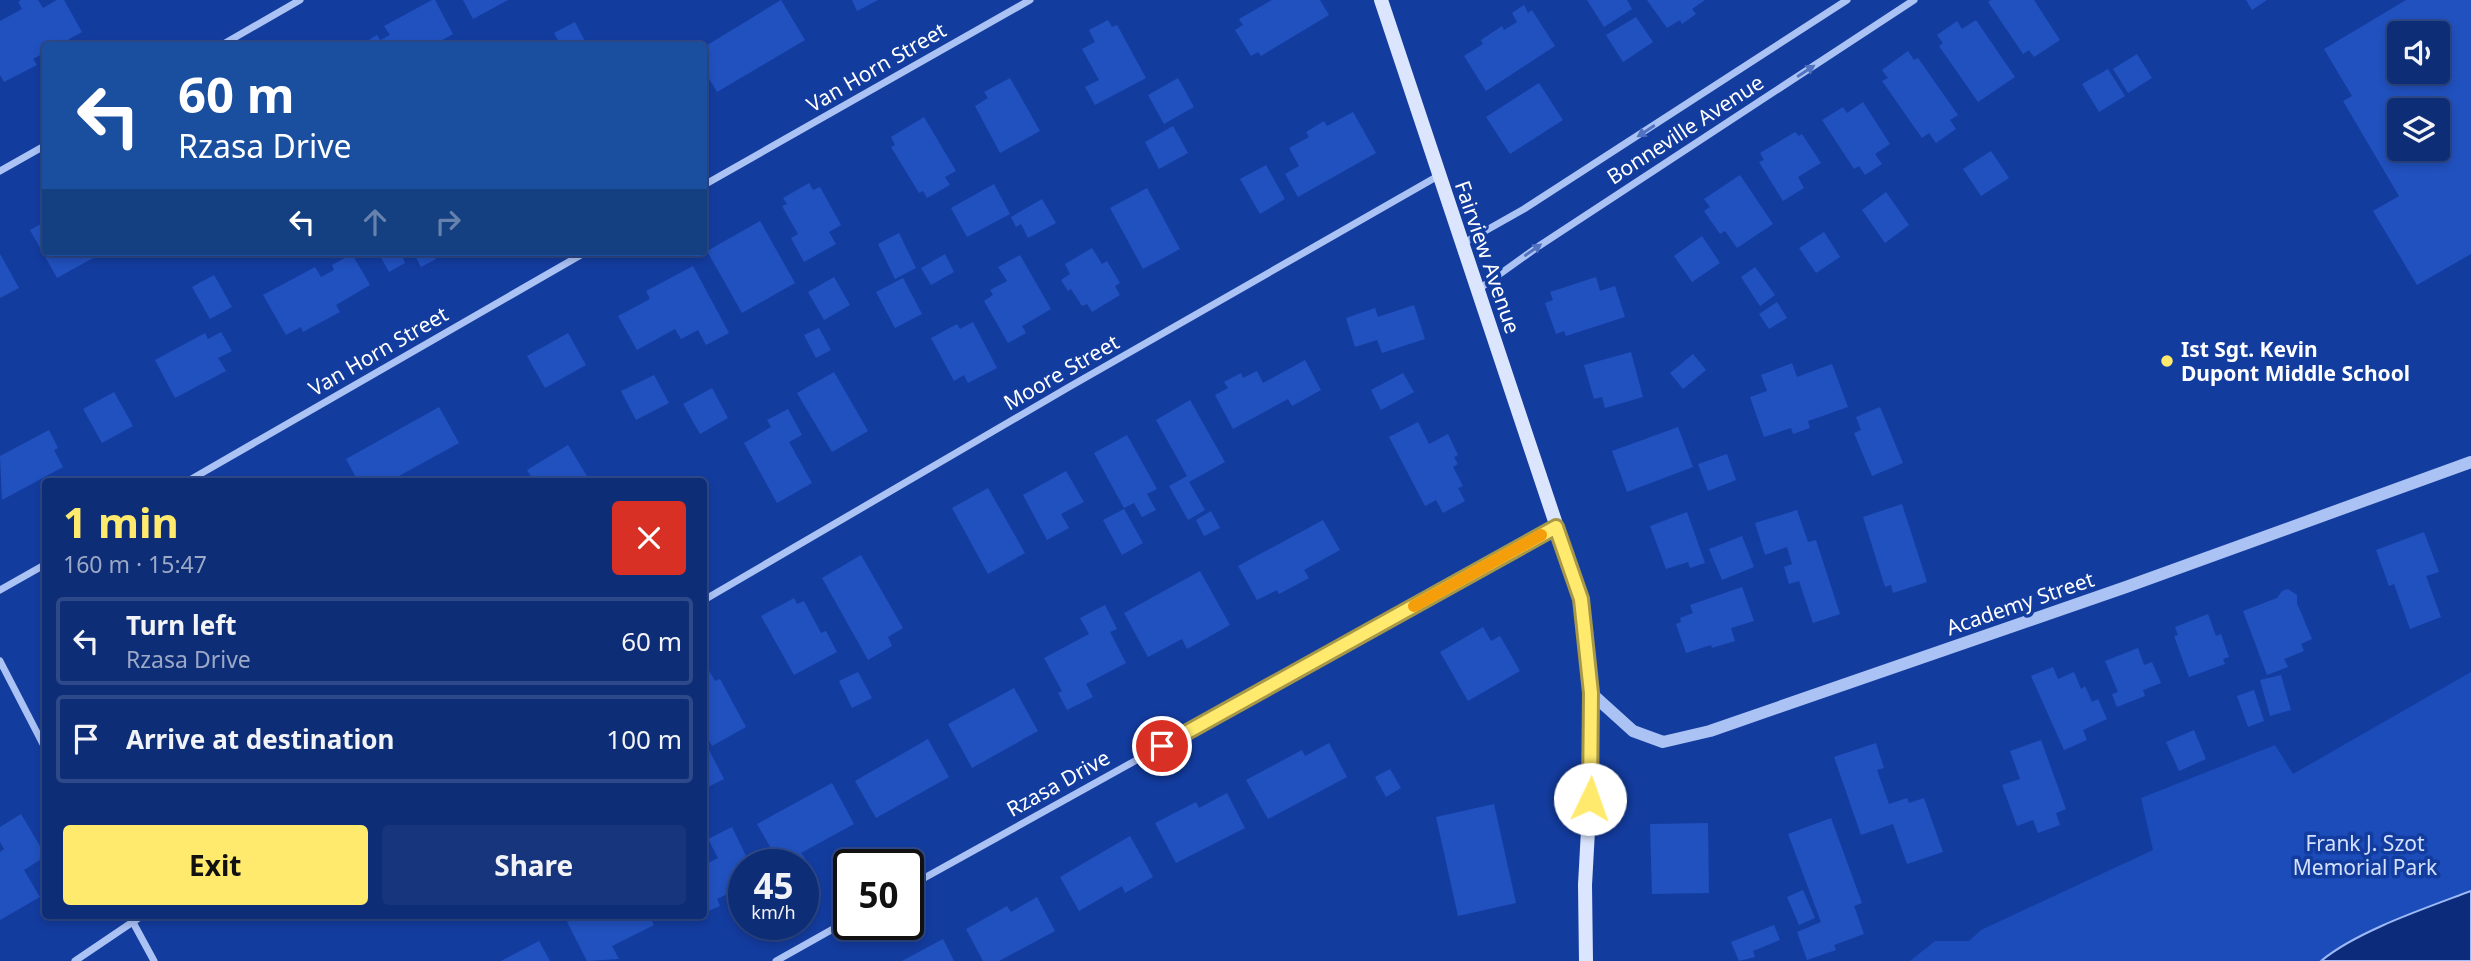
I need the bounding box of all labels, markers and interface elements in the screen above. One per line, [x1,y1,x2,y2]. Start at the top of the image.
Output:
street label: Van Horn Street [801,16,951,118]
map controls [2387,21,2450,161]
button: sound [2387,21,2450,84]
text: 60 m [178,61,295,127]
one-way arrow [1796,65,1815,78]
street label: Bonneville Avenue [1601,68,1769,190]
icon: left [63,70,154,161]
button: layers [2387,98,2450,161]
text: Rzasa Drive [178,124,352,167]
one-way arrow [1637,124,1656,137]
street label: Fairview Avenue [1449,177,1527,337]
icon: left [283,203,321,241]
icon: ahead [356,203,394,241]
icon: right [429,203,467,241]
one-way arrow [1524,243,1542,257]
street label: Van Horn Street [303,300,453,402]
street label: Moore Street [998,328,1124,416]
place label: Ist Sgt. Kevin Dupont Middle School [2181,335,2410,387]
marker: Ist Sgt. Kevin Dupont Middle School [2159,353,2175,369]
text: 1 min [63,493,179,550]
button: close [612,501,686,575]
text: 160 m · 15:47 [63,548,207,580]
street label: Academy Street [1942,564,2098,641]
text: Turn left [126,607,237,643]
icon: left [67,622,105,660]
text: 60 m [621,623,682,659]
text: Rzasa Drive [126,643,251,675]
pin [1132,716,1192,776]
icon: arrive [67,720,105,758]
text: Arrive at destination [126,721,395,757]
text: 100 m [606,721,682,757]
icon: arrive [1143,727,1181,765]
street label: Rzasa Drive [1001,743,1115,823]
position arrow [1553,762,1627,836]
button: Exit [63,825,368,905]
button: Share [382,825,686,905]
park label: Frank J. Szot Memorial Park [2293,829,2438,881]
speed limit sign: 50 [833,849,924,940]
text: 45 [753,862,794,909]
text: km/h [751,900,796,924]

